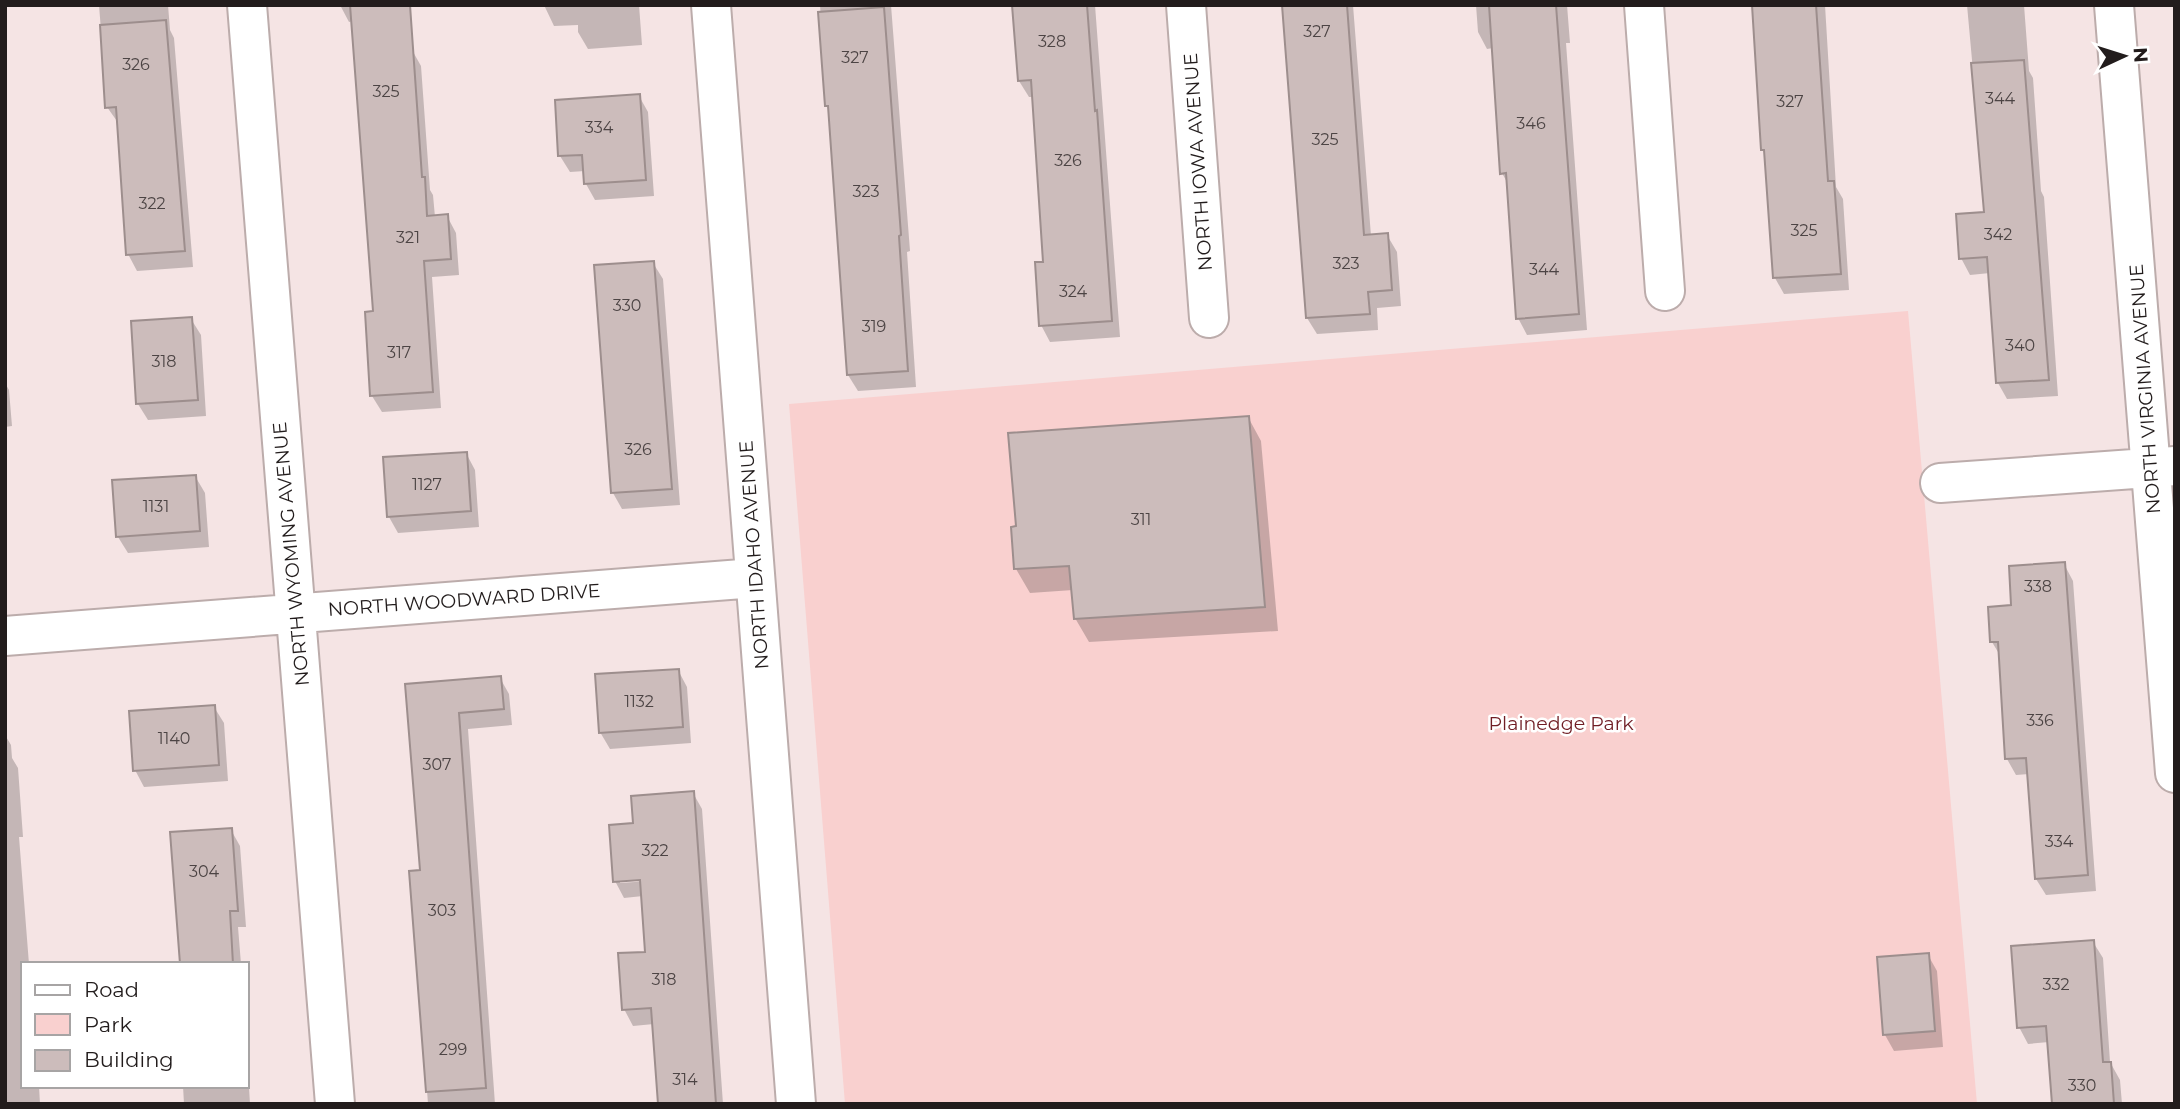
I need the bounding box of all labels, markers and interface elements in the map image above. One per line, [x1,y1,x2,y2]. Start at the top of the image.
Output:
north arrow [2089,21,2159,91]
house number: 327 [1303,22,1331,41]
house number: 328 [1038,32,1066,51]
text: N [2128,46,2152,63]
house number: 327 [841,48,869,67]
street label: NORTH IOWA AVENUE [1179,52,1217,272]
house number: 326 [122,55,150,74]
house number: 325 [372,82,400,101]
house number: 344 [1985,89,2016,108]
house number: 327 [1776,92,1804,111]
house number: 346 [1516,114,1546,133]
house number: 334 [585,118,614,137]
house number: 325 [1311,130,1339,149]
house number: 326 [1054,151,1082,170]
house number: 323 [852,182,880,201]
house number: 322 [138,194,166,213]
house number: 325 [1790,221,1818,240]
house number: 342 [1984,225,2012,244]
house number: 321 [396,228,420,247]
house number: 323 [1332,254,1360,273]
house number: 344 [1529,260,1560,279]
street label: NORTH VIRGINIA AVENUE [2125,263,2165,515]
house number: 324 [1059,282,1088,301]
house number: 330 [613,296,641,315]
house number: 319 [862,317,886,336]
house number: 340 [2005,336,2035,355]
house number: 317 [387,343,411,362]
house number: 318 [151,352,177,371]
street label: NORTH WYOMING AVENUE [268,421,314,687]
house number: 326 [624,440,652,459]
street label: NORTH IDAHO AVENUE [735,440,773,670]
house number: 1127 [412,475,442,494]
house number: 1131 [143,497,169,516]
house number: 311 [1131,510,1151,529]
house number: 338 [2024,577,2052,596]
street label: NORTH WOODWARD DRIVE [327,579,601,621]
house number: 1132 [624,692,654,711]
house number: 336 [2026,711,2054,730]
park label: Plainedge Park [1488,712,1634,735]
house number: 1140 [158,729,190,748]
house number: 307 [423,755,451,774]
house number: 334 [2045,832,2074,851]
house number: 322 [641,841,669,860]
house number: 304 [189,862,220,881]
house number: 303 [428,901,456,920]
legend [21,962,248,1088]
house number: 318 [651,970,677,989]
house number: 332 [2043,975,2069,994]
text: Road [84,977,139,1002]
text: Park [84,1012,132,1037]
house number: 299 [439,1040,467,1059]
text: Building [84,1047,174,1072]
house number: 314 [672,1070,698,1089]
house number: 330 [2068,1076,2096,1095]

